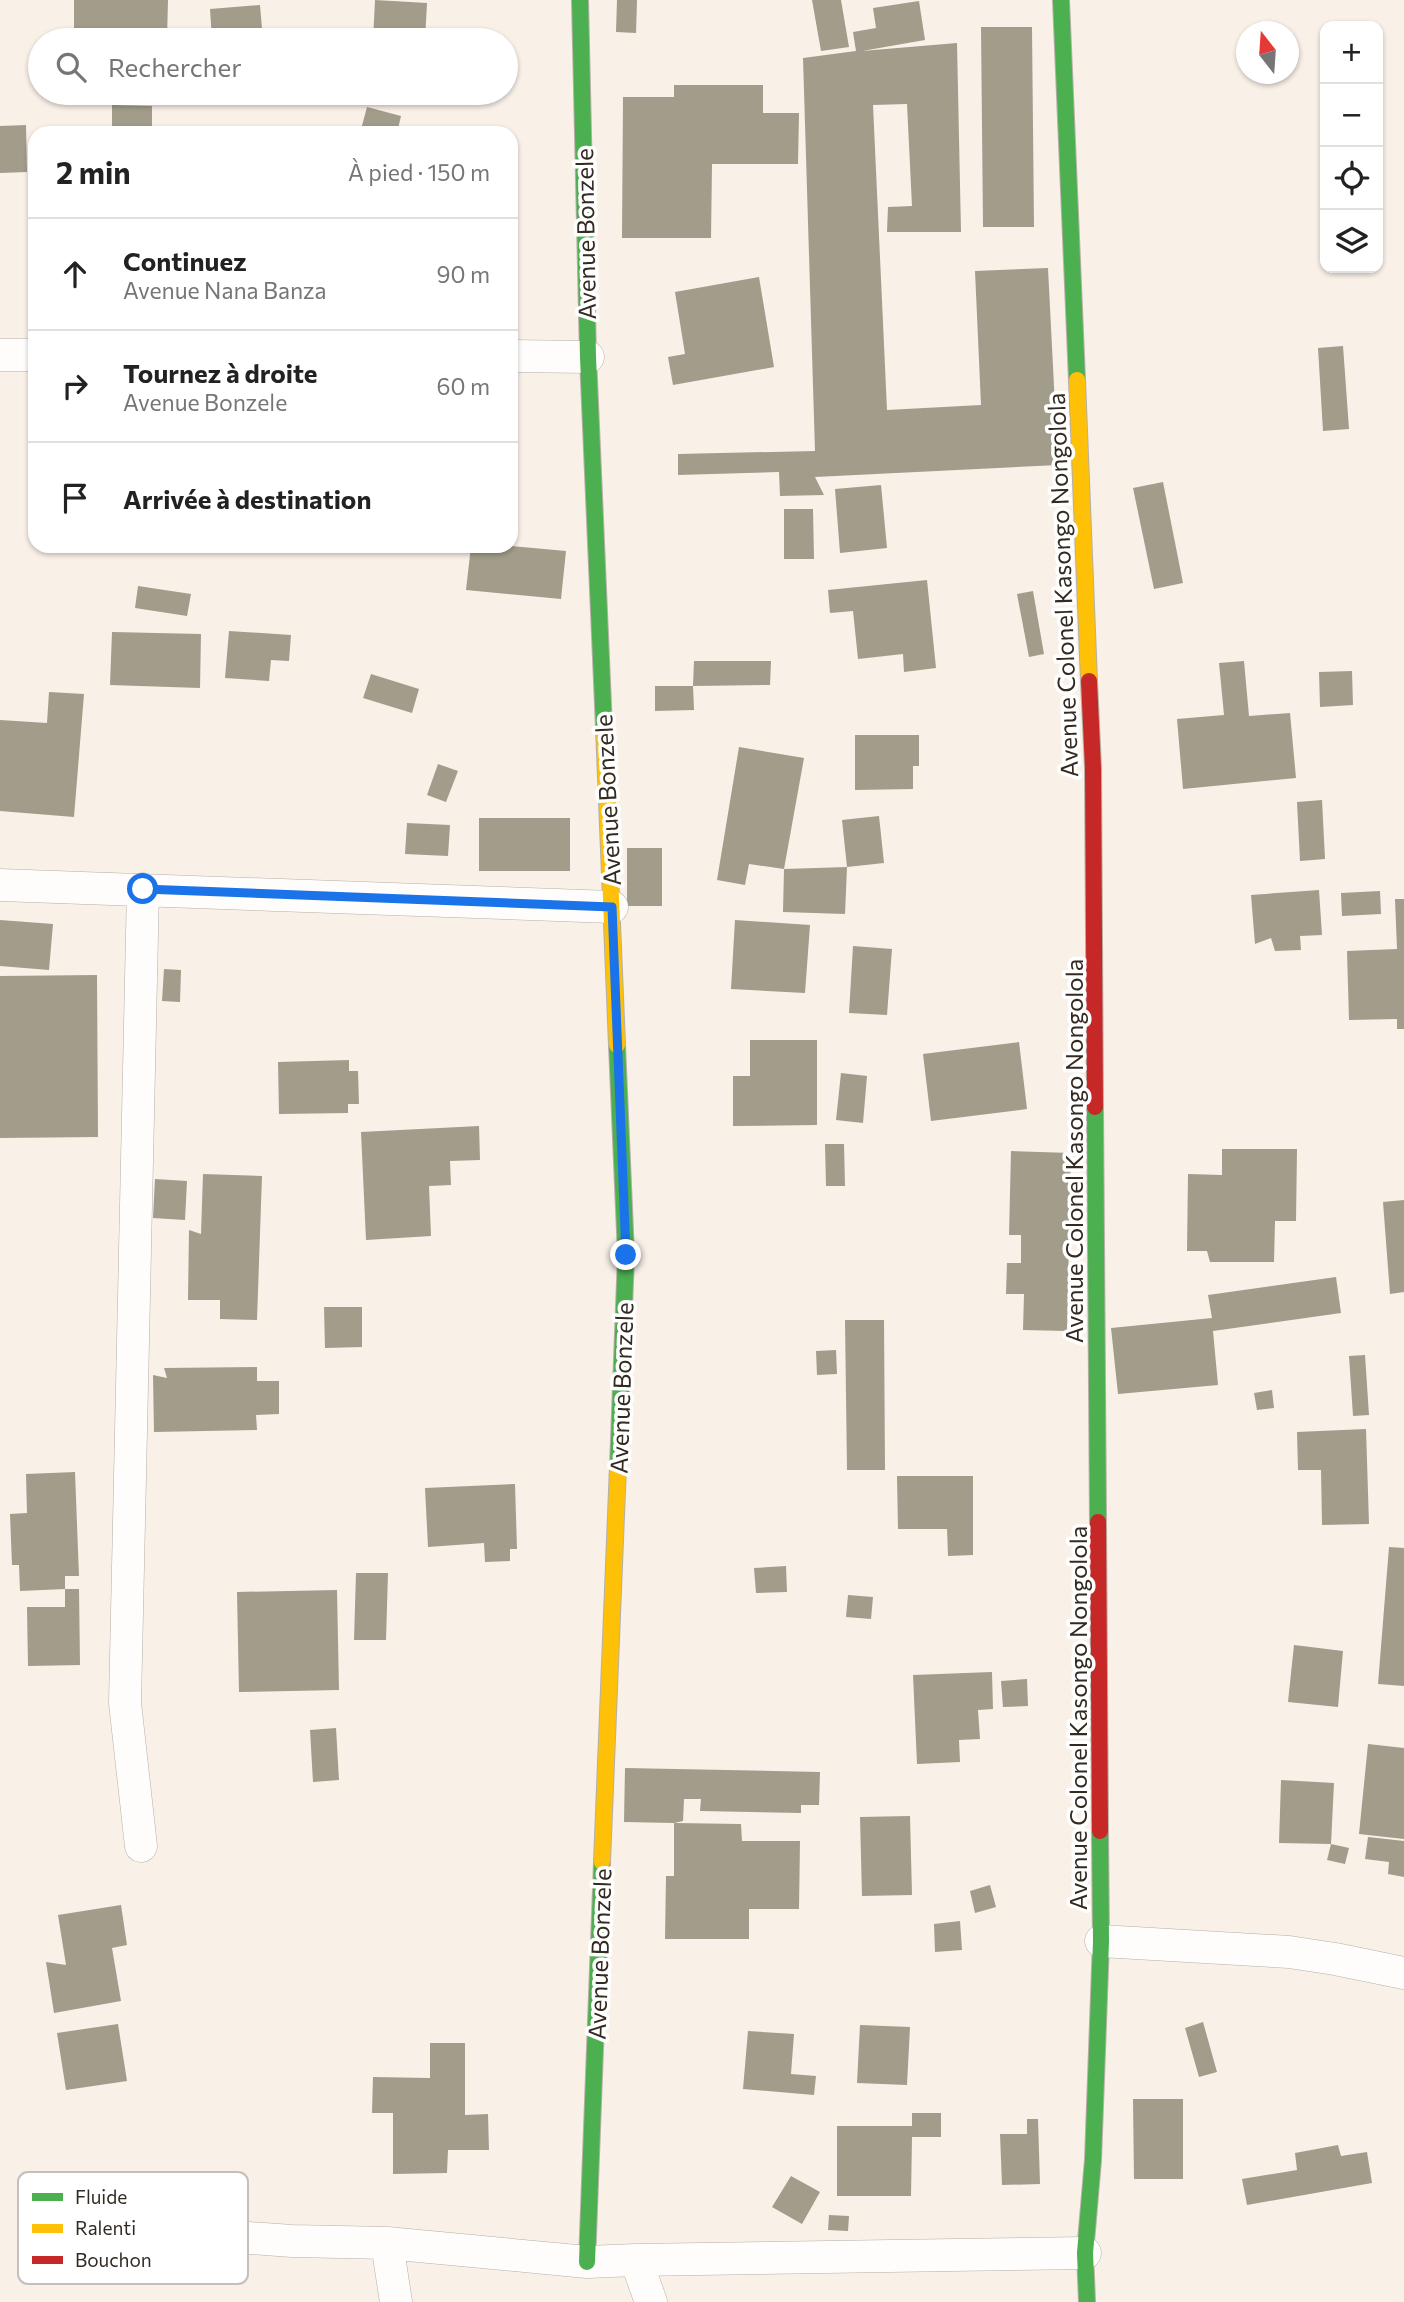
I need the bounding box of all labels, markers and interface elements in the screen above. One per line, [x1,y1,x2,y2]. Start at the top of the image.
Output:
north arrow [1236,21,1299,84]
map controls [1320,21,1383,273]
button: + [1320,21,1383,84]
search box [28,28,518,105]
icon: search [52,48,90,86]
text: Rechercher [108,51,242,82]
button: − [1320,84,1383,147]
button: locate [1320,147,1383,210]
street label: Avenue Bonzele [569,148,601,320]
text: 2 min [56,153,131,190]
text: À pied · 150 m [348,158,490,186]
button: layers [1320,210,1383,273]
text: Continuez [123,245,247,276]
icon: ahead [56,255,94,293]
text: 90 m [437,260,490,288]
text: Avenue Nana Banza [123,276,327,304]
text: Tournez à droite [123,357,318,388]
icon: right [56,367,94,405]
text: 60 m [437,372,490,400]
text: Avenue Bonzele [123,388,287,416]
street label: Avenue Colonel Kasongo Nongolola [1041,392,1083,778]
icon: arrive [56,479,94,517]
text: Arrivée à destination [123,483,371,514]
street label: Avenue Bonzele [588,714,626,886]
route start [127,873,158,904]
street label: Avenue Colonel Kasongo Nongolola [1059,959,1088,1343]
route end [610,1239,641,1270]
street label: Avenue Bonzele [604,1302,638,1474]
street label: Avenue Colonel Kasongo Nongolola [1063,1526,1092,1910]
street label: Avenue Bonzele [582,1868,616,2040]
legend [18,2172,248,2284]
text: Fluide [75,2185,127,2208]
text: Ralenti [75,2216,136,2239]
text: Bouchon [75,2248,152,2271]

